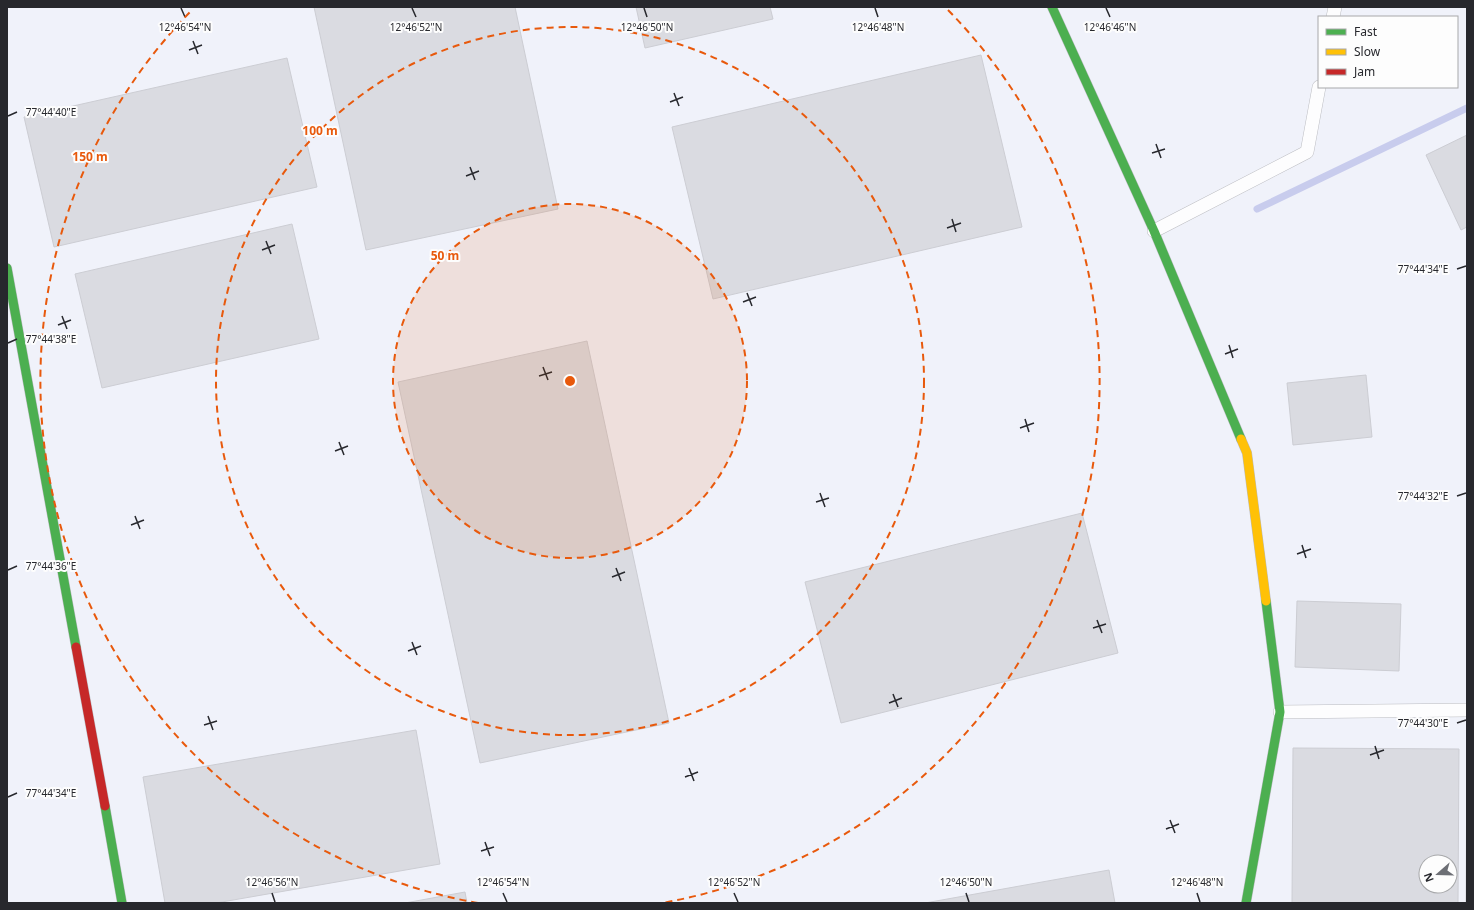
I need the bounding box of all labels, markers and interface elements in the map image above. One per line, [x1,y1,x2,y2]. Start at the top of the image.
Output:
legend [1318,16,1458,88]
text: 12°46'54"N [159,20,211,34]
text: 12°46'52"N [390,20,442,34]
text: 12°46'50"N [621,20,673,34]
text: 12°46'48"N [852,20,904,34]
text: 12°46'46"N [1084,20,1136,34]
text: Fast [1354,23,1378,40]
text: Slow [1354,43,1381,60]
text: Jam [1353,63,1375,80]
text: 77°44'40"E [26,105,76,119]
text: 100 m [302,122,338,139]
text: 150 m [72,148,108,165]
text: 50 m [431,247,459,264]
text: 77°44'34"E [1398,262,1448,276]
text: 77°44'38"E [26,332,76,346]
centre of rings [563,374,577,388]
text: 77°44'32"E [1398,489,1448,503]
text: 77°44'36"E [26,559,76,573]
text: 77°44'30"E [1398,716,1448,730]
text: 77°44'34"E [26,786,76,800]
north arrow [1418,854,1458,894]
text: N [1420,871,1437,884]
text: 12°46'56"N [246,875,298,889]
text: 12°46'54"N [477,875,529,889]
text: 12°46'52"N [708,875,760,889]
text: 12°46'50"N [940,875,992,889]
text: 12°46'48"N [1171,875,1223,889]

